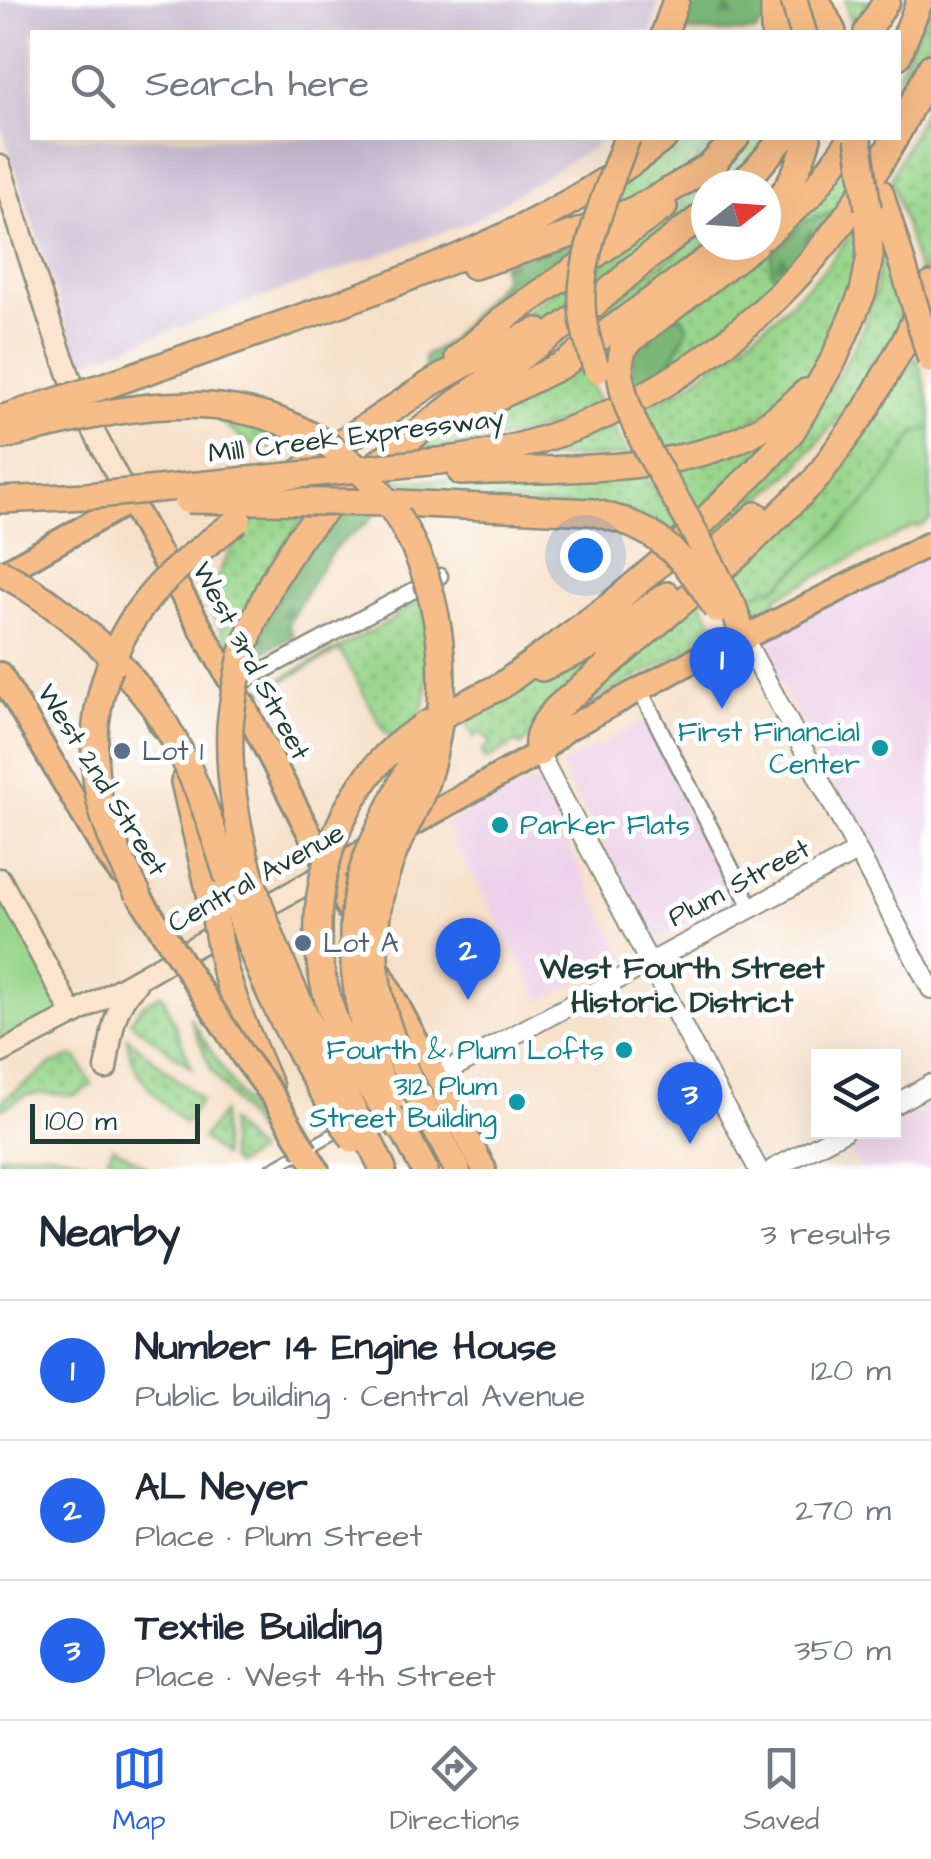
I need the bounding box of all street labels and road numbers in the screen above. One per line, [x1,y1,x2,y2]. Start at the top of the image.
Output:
street label: Mill Creek Expressway [206,399,506,475]
street label: West 3rd Street [182,555,320,768]
street label: West 2nd Street [27,676,177,884]
street label: Central Avenue [161,813,351,943]
street label: Plum Street [661,829,818,937]

